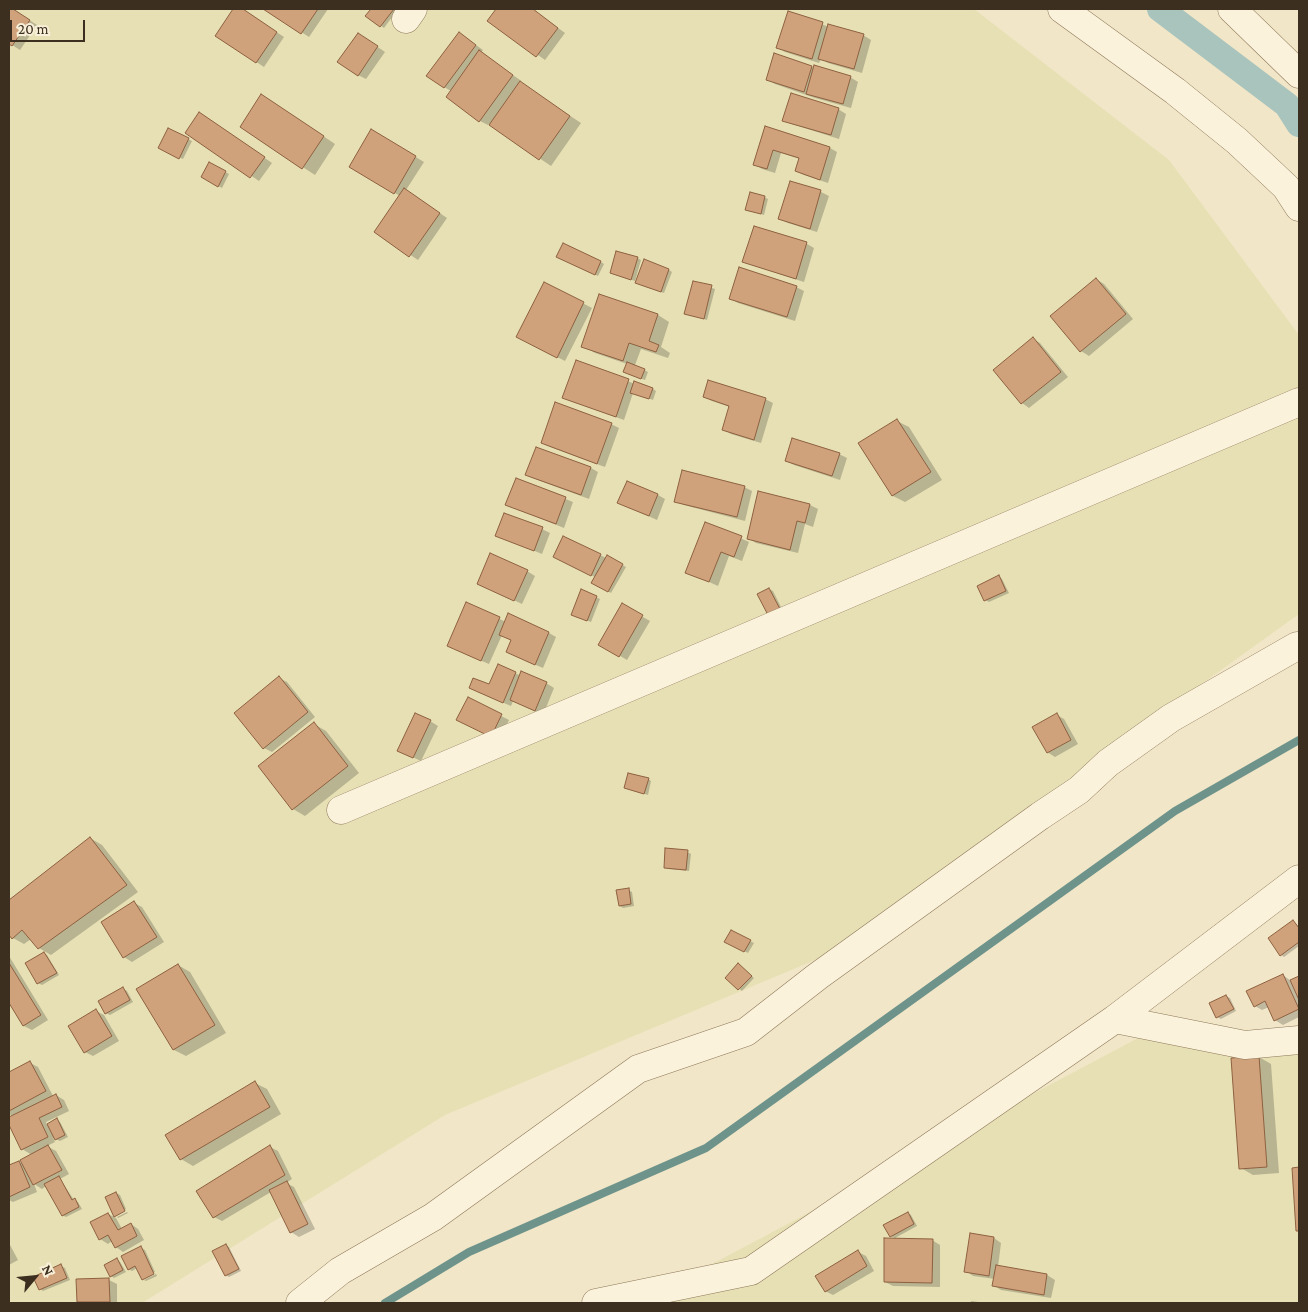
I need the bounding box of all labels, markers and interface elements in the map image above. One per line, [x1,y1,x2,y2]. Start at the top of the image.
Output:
scale bar [12,10,88,42]
text: 20 m [18,21,49,37]
north arrow [10,1252,60,1302]
text: N [39,1262,58,1278]

